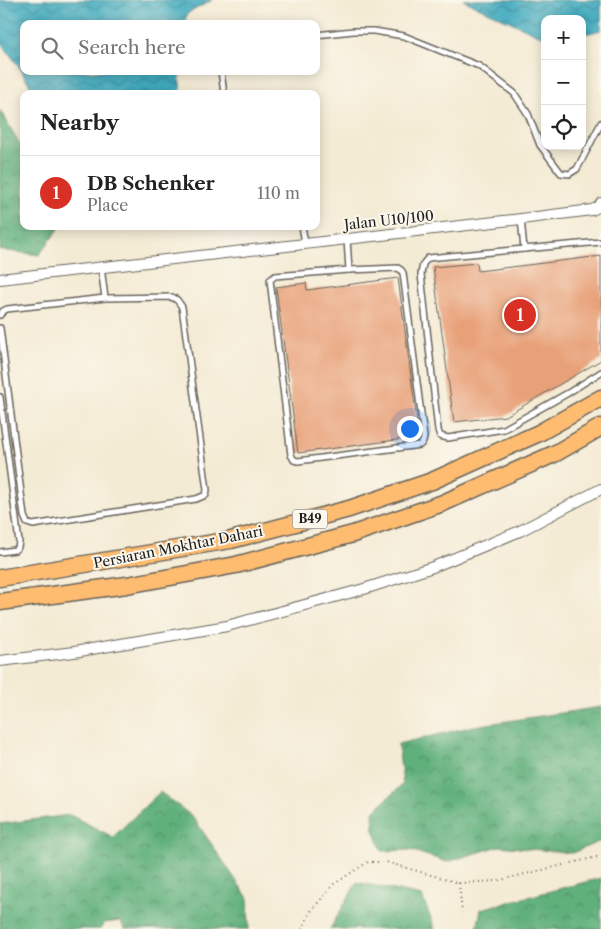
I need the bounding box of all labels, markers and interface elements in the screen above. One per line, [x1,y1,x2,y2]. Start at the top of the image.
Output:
map controls [541,15,586,150]
button: + [541,15,586,60]
search box [20,20,320,75]
icon: search [38,34,66,62]
text: Search here [78,36,186,59]
button: − [541,60,586,105]
button: locate [541,105,586,150]
text: Nearby [40,110,119,135]
text: DB Schenker [87,172,215,195]
text: 1 [52,183,60,203]
text: 110 m [257,183,300,203]
text: Place [87,195,128,215]
street label: Jalan U10/100 [341,206,435,234]
pin: 1 [504,296,536,334]
your location [397,416,423,442]
road number: B49 [292,509,328,528]
street label: Persiaran Mokhtar Dahari [92,522,264,572]

